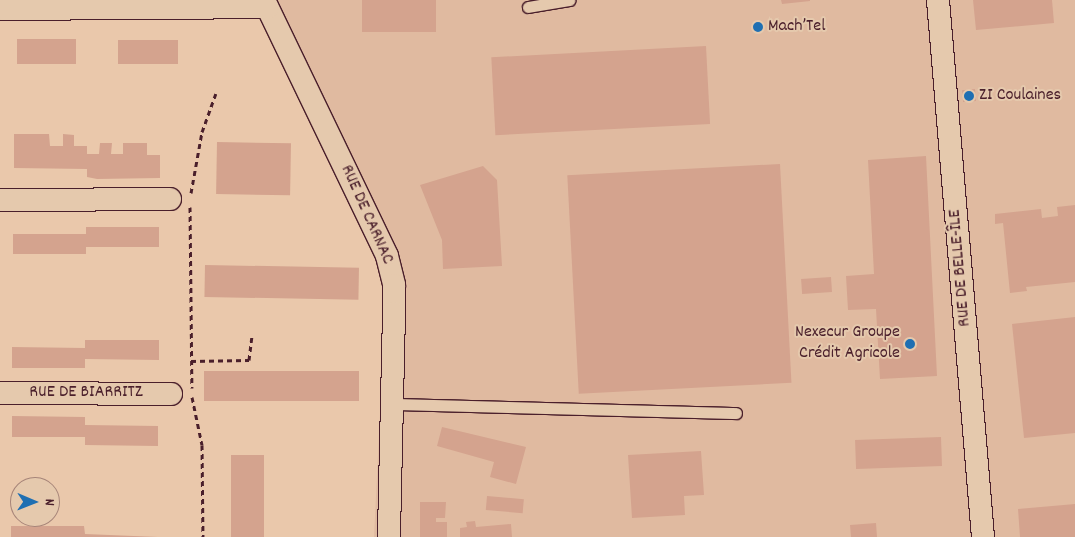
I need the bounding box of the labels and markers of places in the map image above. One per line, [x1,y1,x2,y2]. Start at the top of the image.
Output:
place label: Mach’Tel [768,16,825,38]
marker: Mach’Tel [752,21,764,33]
place label: ZI Coulaines [979,85,1061,107]
marker: ZI Coulaines [963,90,975,102]
place label: Nexecur Groupe Crédit Agricole [795,323,900,366]
marker: Nexecur Groupe Crédit Agricole [904,338,916,350]

